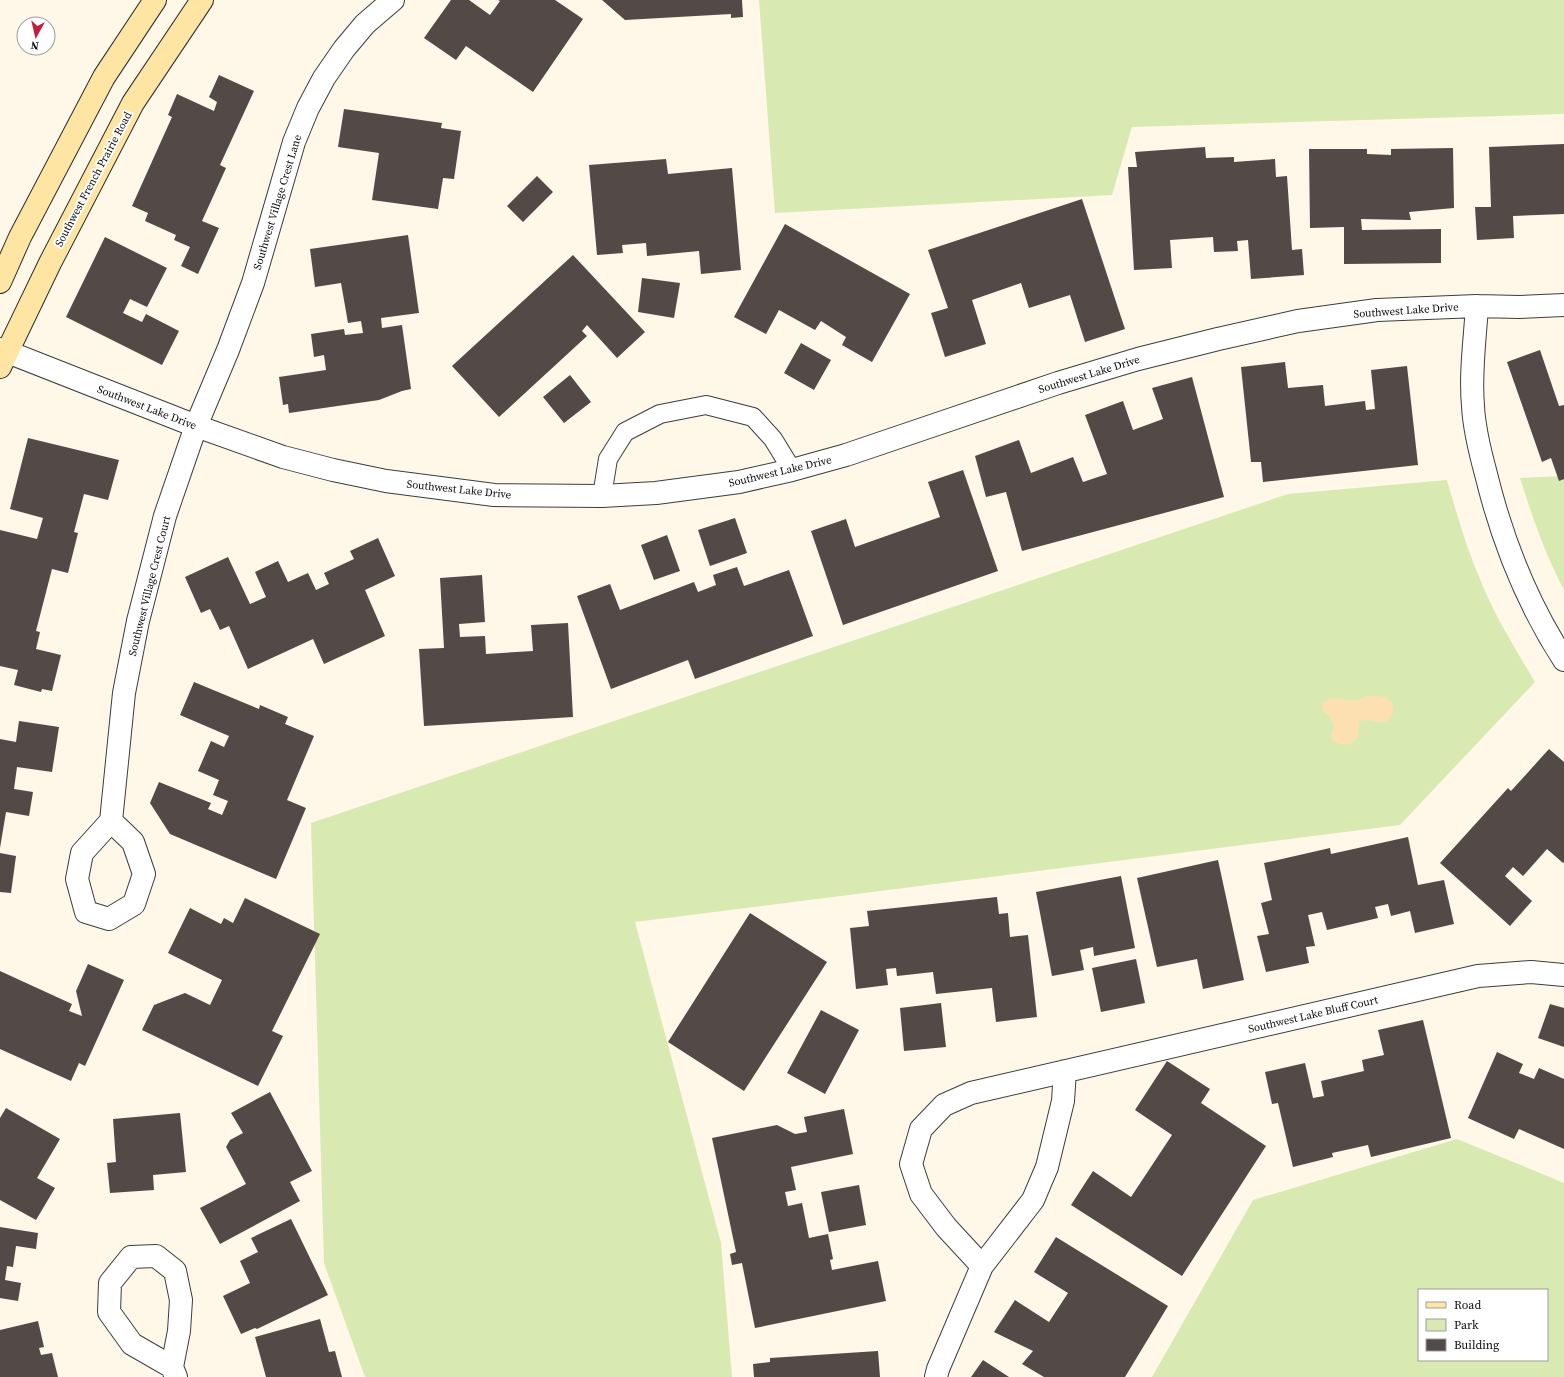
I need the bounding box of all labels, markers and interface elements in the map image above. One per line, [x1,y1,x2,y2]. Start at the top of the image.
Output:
north arrow [16,16,56,56]
text: N [30,37,40,53]
street label: Southwest French Prairie Road [51,109,136,249]
street label: Southwest Village Crest Lane [250,132,305,272]
street label: Southwest Lake Drive [1353,299,1459,322]
street label: Southwest Lake Drive [1037,352,1142,397]
street label: Southwest Lake Drive [95,382,199,433]
street label: Southwest Lake Drive [727,452,833,491]
street label: Southwest Lake Drive [406,477,512,502]
street label: Southwest Village Crest Court [125,514,174,658]
street label: Southwest Lake Bluff Court [1247,992,1380,1037]
legend [1418,1289,1548,1361]
text: Road [1454,1297,1481,1313]
text: Park [1454,1317,1479,1333]
text: Building [1454,1337,1499,1353]

